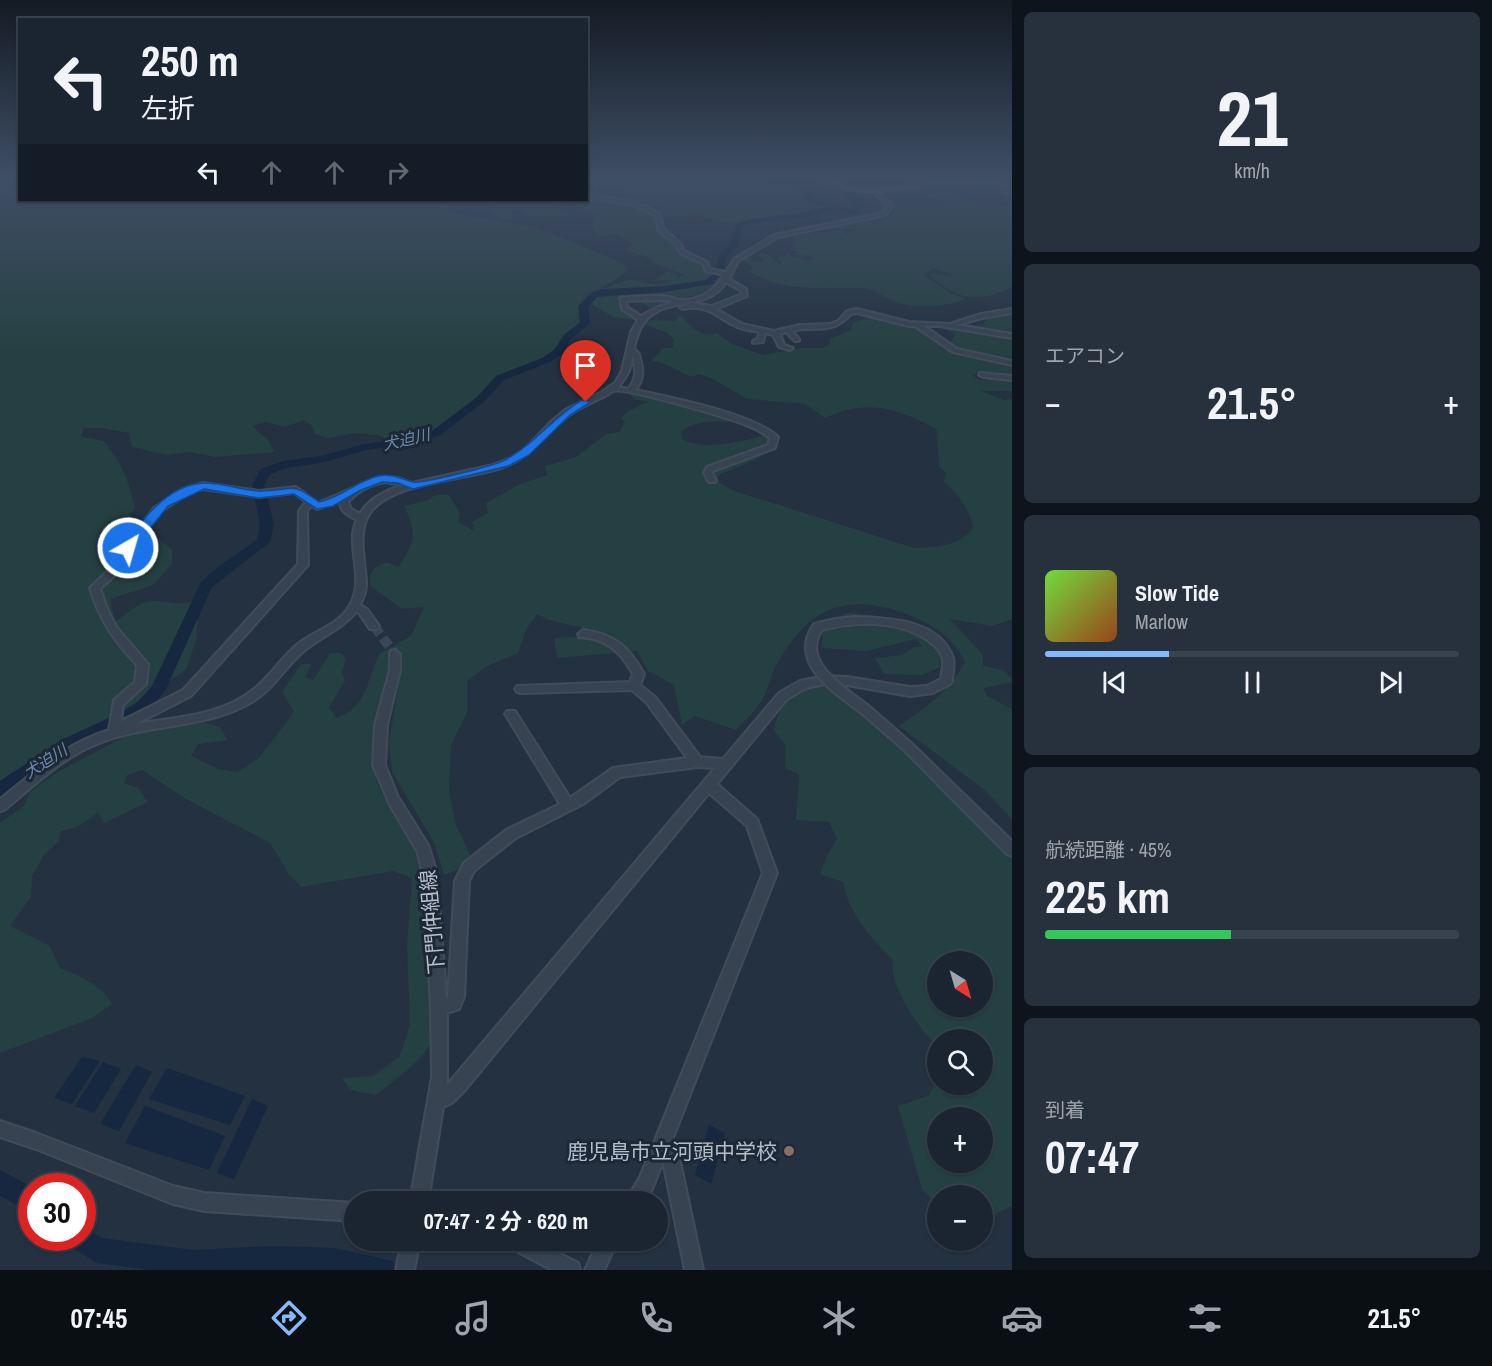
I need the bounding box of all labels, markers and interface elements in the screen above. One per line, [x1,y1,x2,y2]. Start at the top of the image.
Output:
text: 250 m [141,33,239,89]
icon: left [42,42,120,120]
text: 21 [1216,65,1288,170]
text: 左折 [141,90,195,126]
icon: left [192,156,225,189]
icon: ahead [255,156,288,189]
icon: ahead [318,156,351,189]
icon: right [381,156,414,189]
text: km/h [1234,157,1270,184]
pin [560,340,611,402]
text: エアコン [1045,342,1125,369]
icon: arrive [569,349,602,382]
text: 21.5° [1207,372,1297,433]
text: − [1045,380,1061,424]
text: + [1443,380,1459,424]
water label: 犬迫川 [380,422,434,455]
position arrow [96,516,160,580]
text: Slow Tide [1135,578,1219,608]
text: Marlow [1135,608,1188,635]
icon: previous [1098,666,1131,699]
icon: pause [1236,666,1269,699]
icon: next [1374,666,1407,699]
water label: 犬迫川 [19,738,73,783]
text: 航続距離 · 45% [1045,836,1172,863]
text: 225 km [1045,866,1170,927]
street label: 下門仲組線 [413,868,451,976]
north arrow [927,951,993,1017]
map controls [927,951,993,1251]
button: search [927,1029,993,1095]
text: 到着 [1045,1096,1085,1123]
button: + [927,1107,993,1173]
text: 07:47 [1045,1126,1139,1187]
place label: 鹿児島市立河頭中学校 [567,1137,777,1166]
marker: 鹿児島市立河頭中学校 [782,1144,796,1158]
speed limit sign: 30 [18,1173,96,1251]
button: − [927,1185,993,1251]
text: 07:47 · 2 分 · 620 m [424,1206,588,1236]
icon: directions [268,1297,310,1339]
icon: music [452,1297,494,1339]
icon: phone [635,1297,677,1339]
icon: climate [818,1297,860,1339]
icon: car [1001,1297,1043,1339]
icon: filters [1184,1297,1226,1339]
text: 07:45 [71,1300,127,1336]
text: 21.5° [1367,1300,1421,1336]

